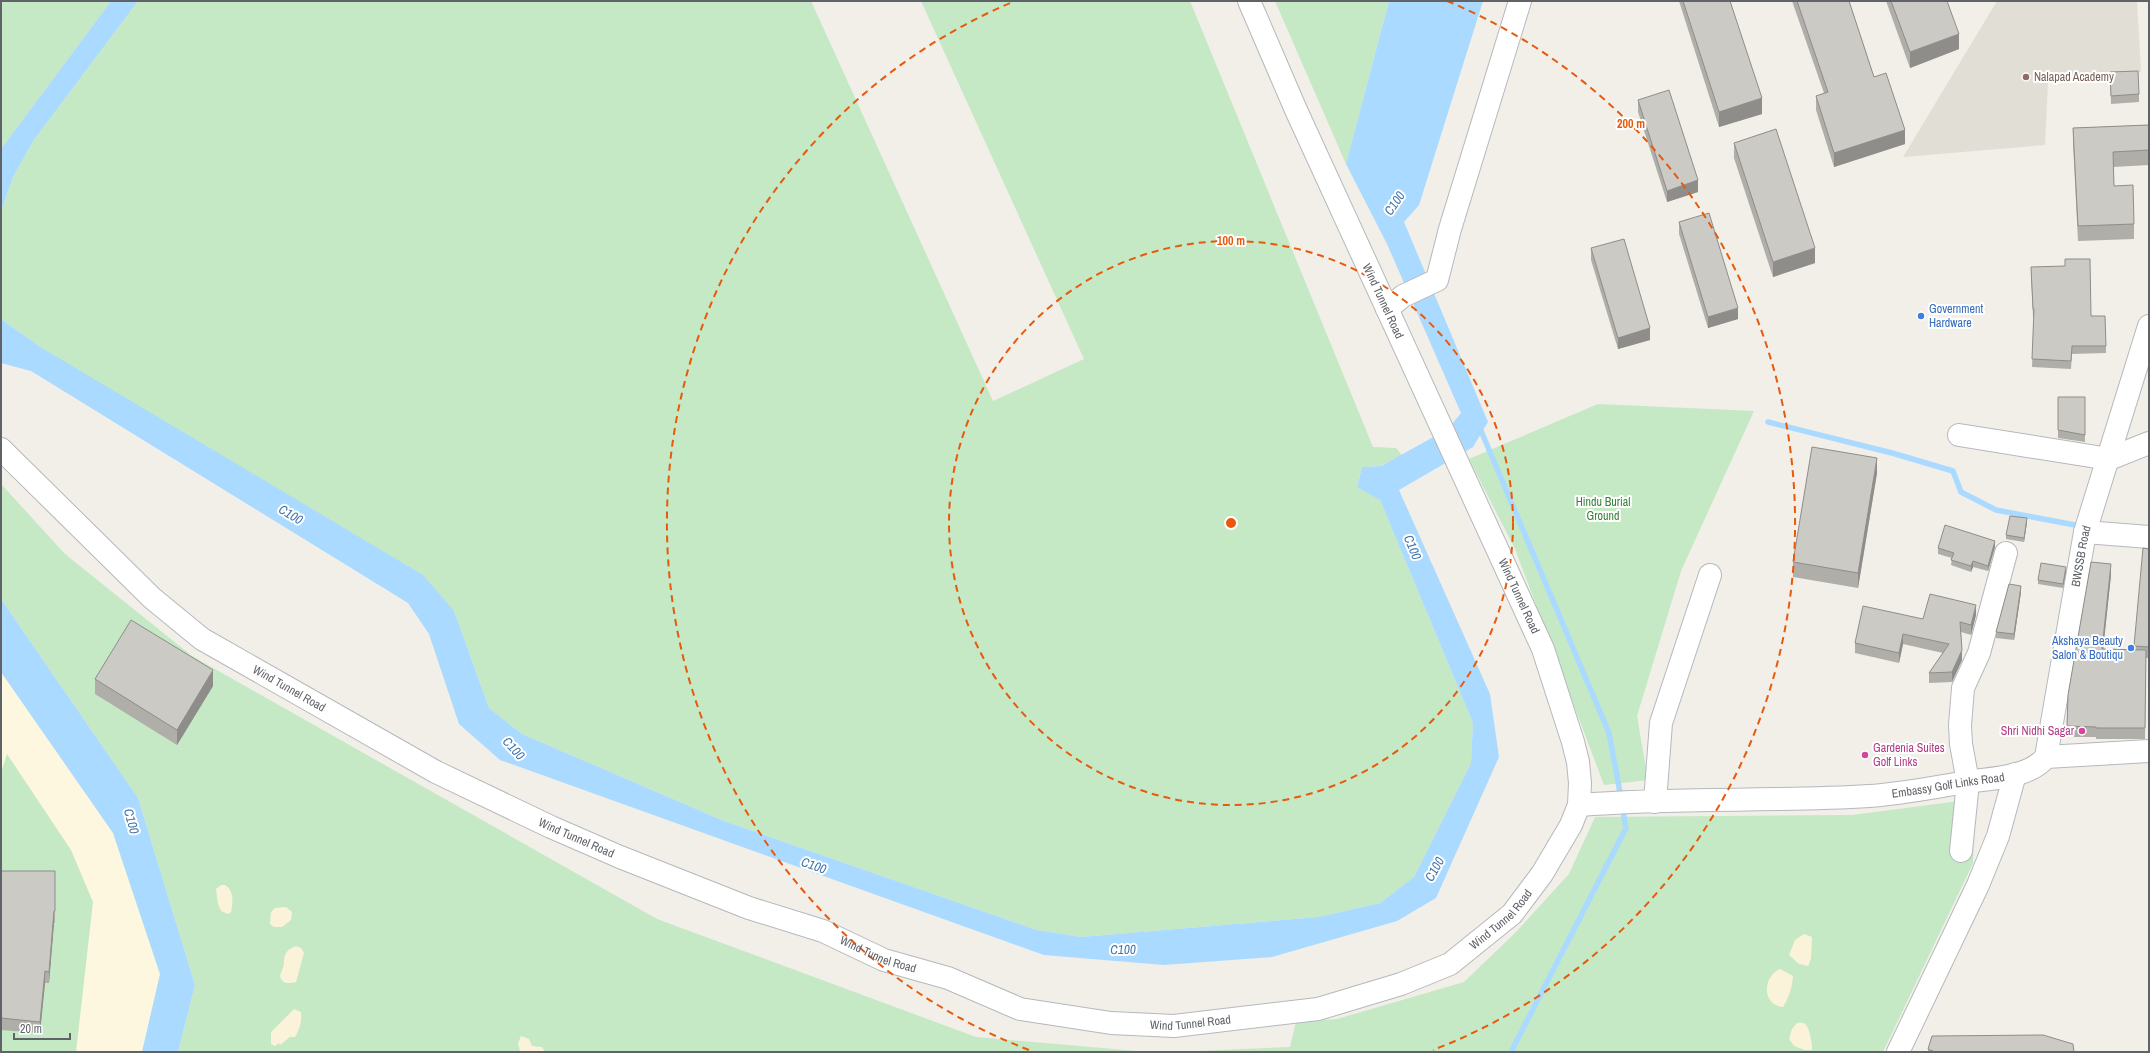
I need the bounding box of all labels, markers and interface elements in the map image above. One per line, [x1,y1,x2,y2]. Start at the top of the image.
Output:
place label: Nalapad Academy [2034,69,2114,85]
marker: Nalapad Academy [2021,72,2031,82]
text: 200 m [1617,116,1645,132]
water label: C100 [1380,188,1409,219]
text: 100 m [1217,233,1245,249]
street label: Wind Tunnel Road [1359,261,1407,341]
place label: Government Hardware [1929,301,1983,331]
marker: Government Hardware [1916,311,1926,321]
park label: Hindu Burial Ground [1576,494,1630,524]
water label: C100 [275,501,306,528]
centre of rings [1224,516,1238,530]
street label: BWSSB Road [2068,523,2095,588]
water label: C100 [1400,532,1425,562]
street label: Wind Tunnel Road [1495,556,1543,636]
place label: Akshaya Beauty Salon & Boutiqu [2051,633,2123,663]
marker: Akshaya Beauty Salon & Boutiqu [2126,643,2136,653]
street label: Wind Tunnel Road [250,661,328,716]
place label: Shri Nidhi Sagar [2001,723,2075,739]
marker: Shri Nidhi Sagar [2077,726,2087,736]
water label: C100 [499,733,529,764]
place label: Gardenia Suites Golf Links [1873,740,1945,770]
marker: Gardenia Suites Golf Links [1860,750,1870,760]
street label: Embassy Golf Links Road [1891,769,2006,802]
water label: C100 [120,807,143,836]
street label: Wind Tunnel Road [536,814,617,862]
water label: C100 [799,853,829,878]
water label: C100 [1421,854,1448,885]
street label: Wind Tunnel Road [1466,886,1536,953]
street label: Wind Tunnel Road [837,932,918,977]
water label: C100 [1110,941,1136,958]
street label: Wind Tunnel Road [1150,1011,1232,1034]
scale bar [14,1015,70,1041]
text: 20 m [20,1021,42,1037]

